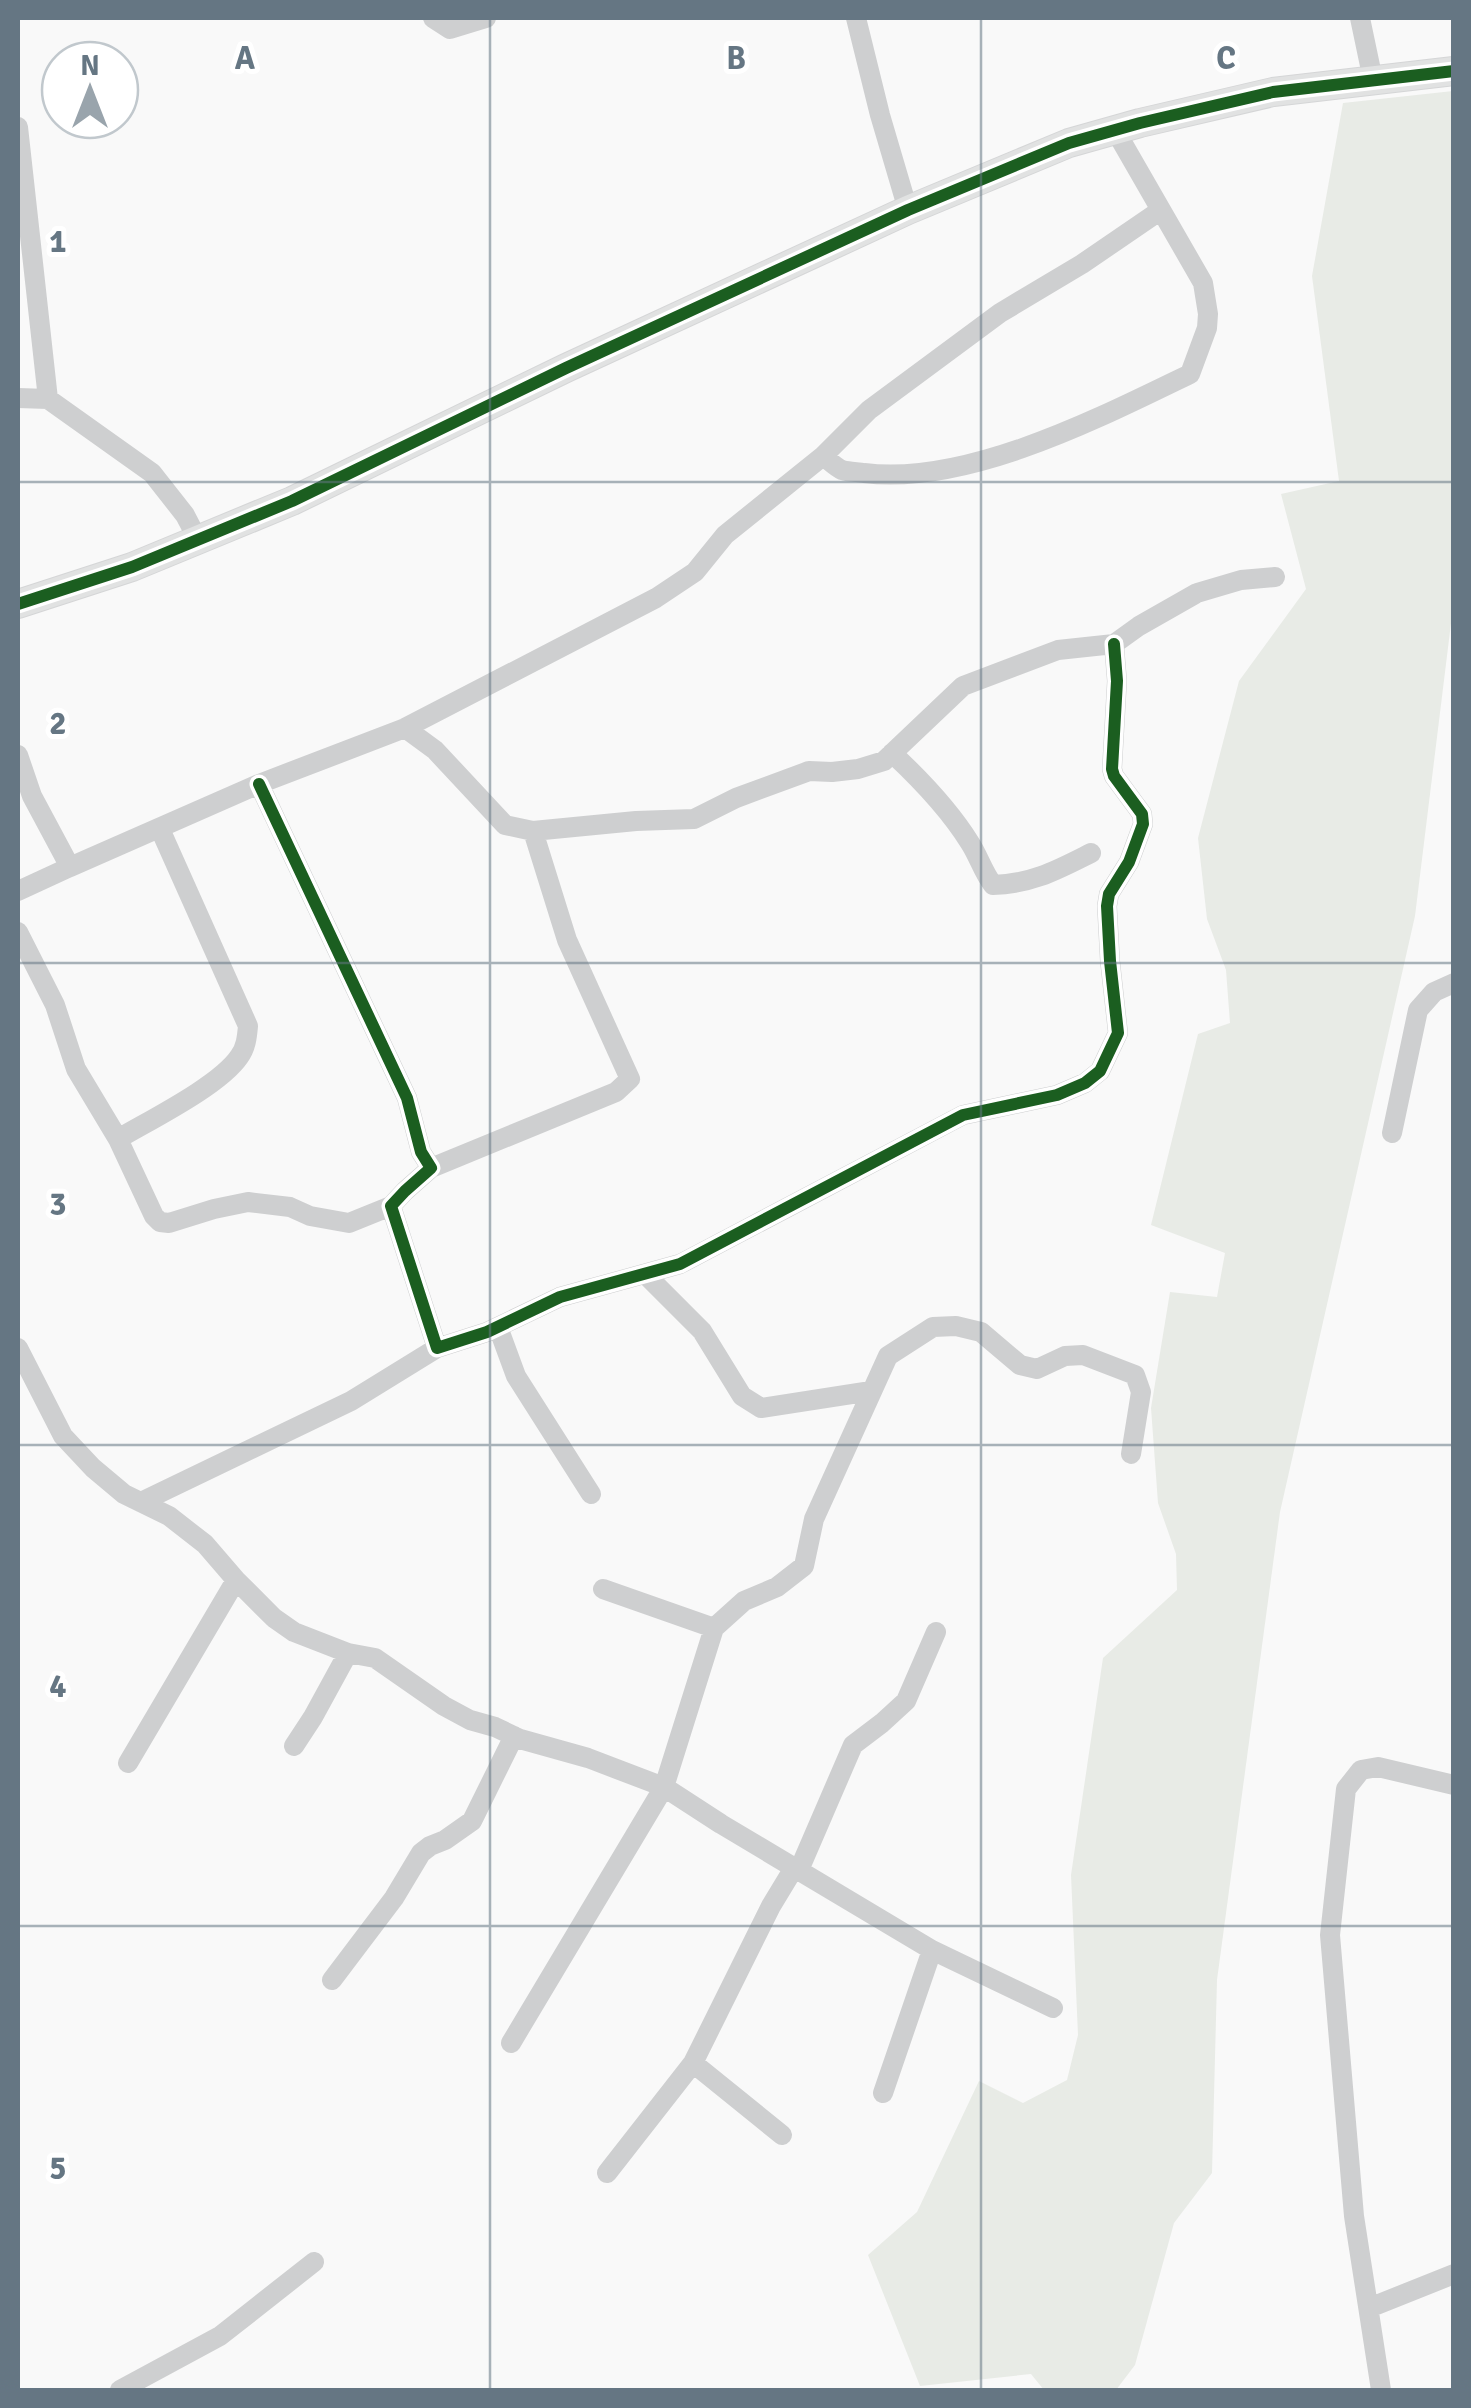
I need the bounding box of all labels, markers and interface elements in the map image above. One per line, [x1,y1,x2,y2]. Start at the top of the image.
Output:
text: A [235,39,256,78]
text: B [726,39,746,78]
text: C [1216,39,1236,78]
north arrow [40,40,140,140]
text: N [80,49,100,83]
text: 1 [49,222,67,261]
text: 2 [49,704,67,743]
text: 3 [49,1185,67,1224]
text: 4 [49,1667,67,1706]
text: 5 [49,2149,67,2188]

